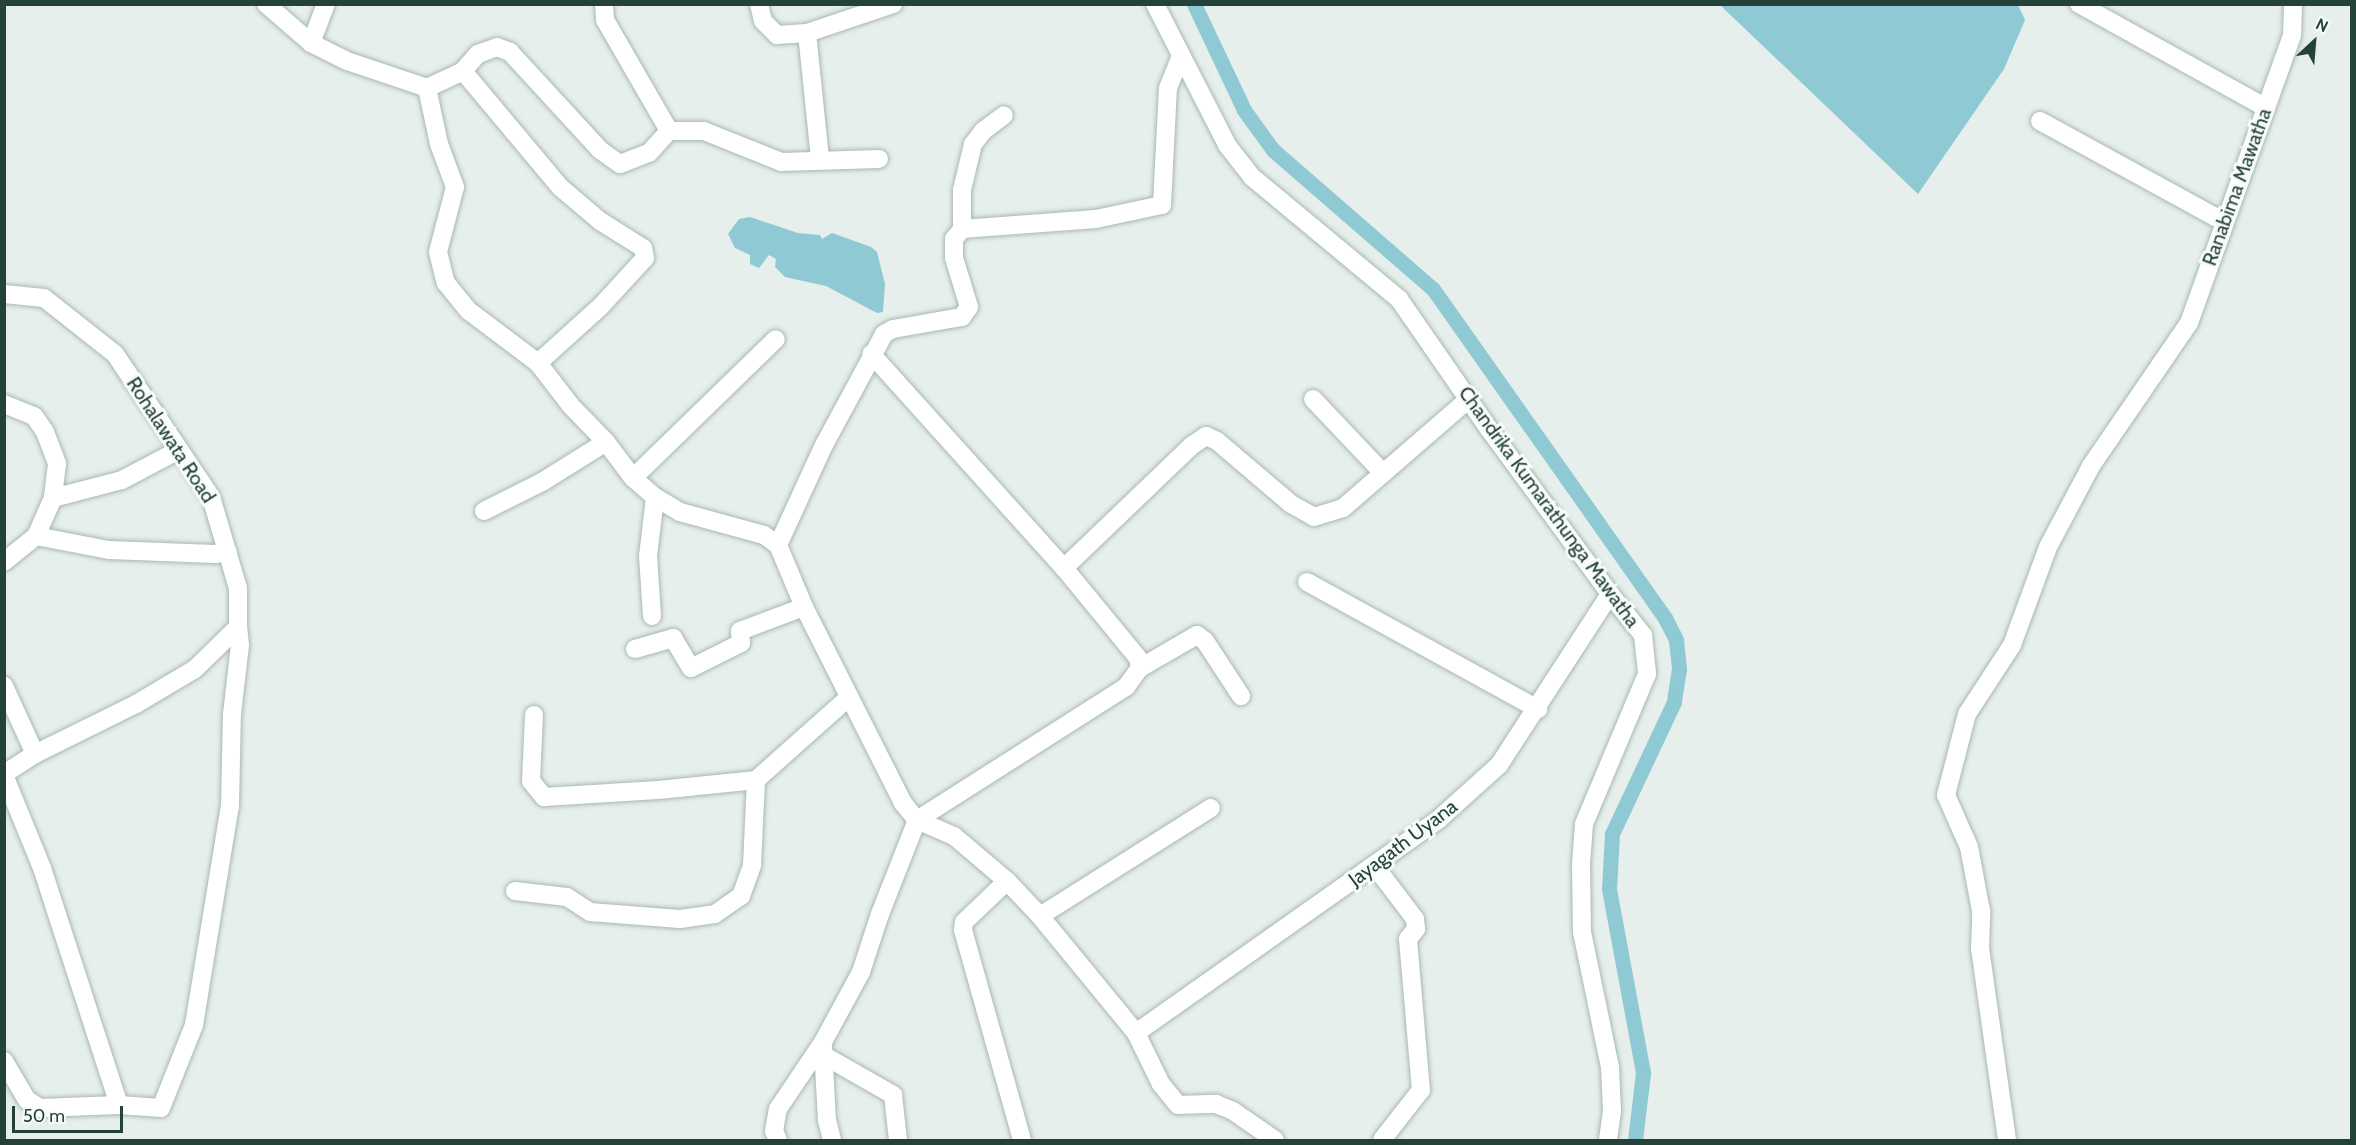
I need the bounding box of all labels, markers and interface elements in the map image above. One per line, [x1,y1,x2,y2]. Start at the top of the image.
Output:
north arrow [2284,12,2344,72]
text: N [2313,14,2331,36]
street label: Ranabima Mawatha [2197,105,2277,269]
street label: Rohalawata Road [121,373,221,507]
street label: Chandrika Kumarathunga Mawatha [1453,382,1645,632]
street label: Jayagath Uyana [1344,794,1462,892]
scale bar [15,1094,126,1132]
text: 50 m [23,1105,65,1127]

